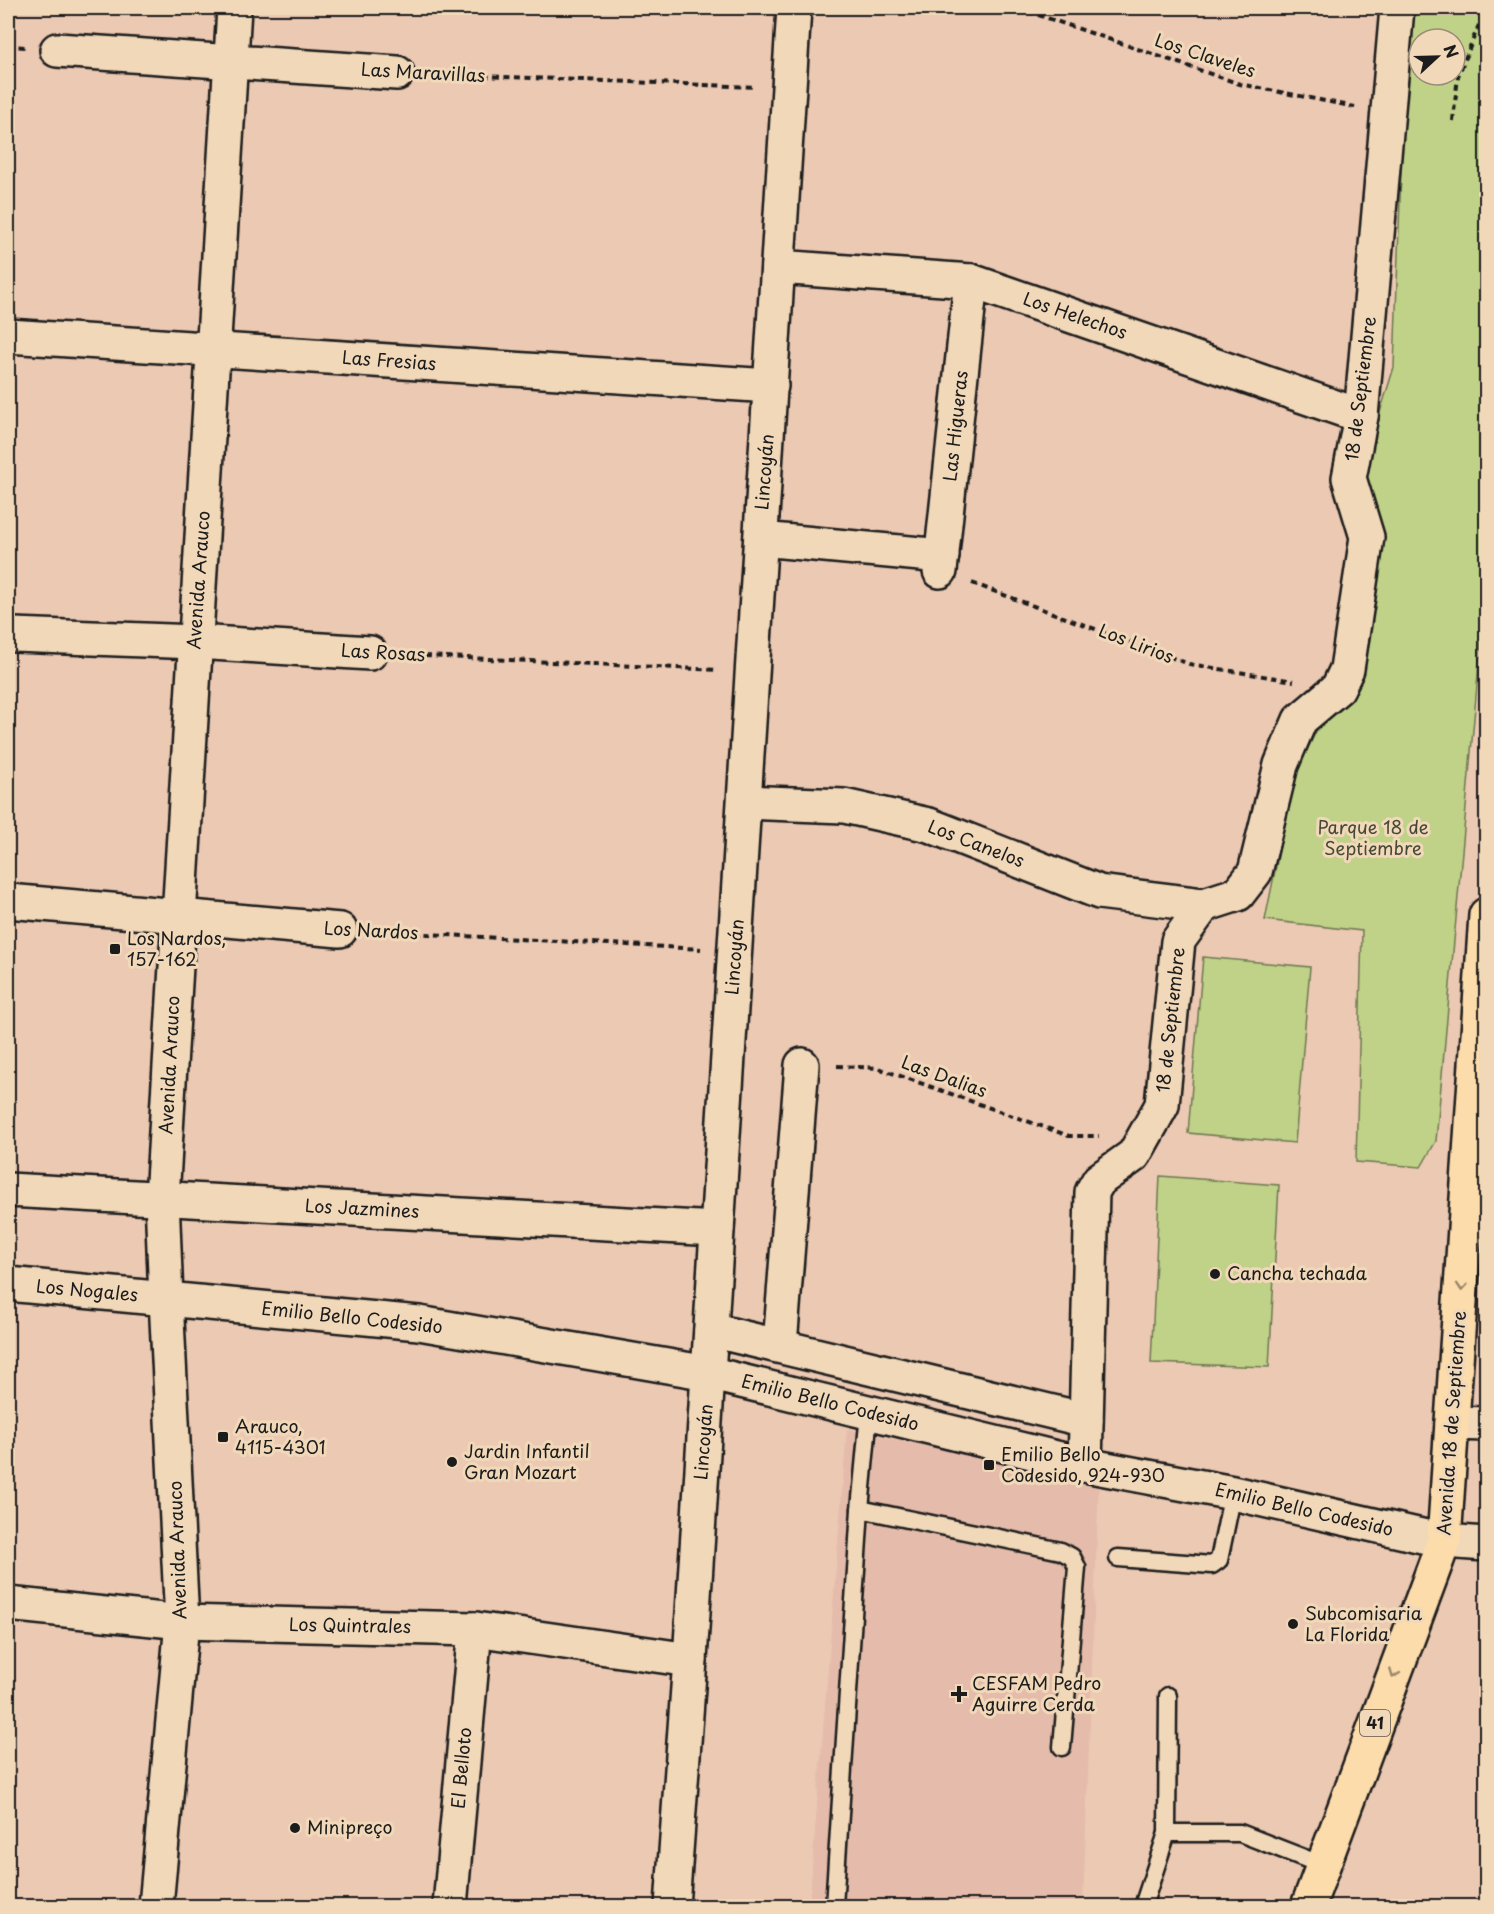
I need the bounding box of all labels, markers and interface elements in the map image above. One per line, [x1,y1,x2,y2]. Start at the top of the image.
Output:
street label: Los Claveles [1152,26,1259,84]
north arrow [1407,27,1467,87]
text: N [1438,41,1465,61]
street label: Las Maravillas [360,55,486,88]
street label: Los Helechos [1020,284,1131,345]
street label: 18 de Septiembre [1337,315,1382,463]
street label: Las Fresias [341,343,437,376]
street label: Las Higueras [935,369,974,483]
street label: Lincoyán [747,433,780,511]
street label: Avenida Arauco [179,510,216,650]
street label: Los Lirios [1095,616,1178,669]
street label: Las Rosas [340,636,426,667]
street label: Los Canelos [924,812,1029,873]
park label: Parque 18 de Septiembre [1318,813,1429,861]
street label: Los Nardos [323,914,419,945]
street label: Lincoyán [717,918,750,996]
place label: Los Nardos, 157-162 [127,924,226,972]
marker: Los Nardos, 157-162 [108,942,122,956]
street label: 18 de Septiembre [1148,946,1191,1094]
street label: Avenida Arauco [151,995,186,1135]
street label: Las Dalias [898,1048,991,1104]
street label: Los Jazmines [304,1191,420,1224]
place label: Cancha techada [1227,1259,1367,1286]
marker: Cancha techada [1208,1267,1222,1281]
street label: Los Nogales [35,1272,139,1307]
one-way arrow [1456,1282,1469,1292]
street label: Emilio Bello Codesido [260,1294,444,1339]
street label: Avenida 18 de Septiembre [1429,1309,1472,1536]
street label: Emilio Bello Codesido [739,1366,922,1437]
street label: Lincoyán [686,1403,719,1481]
place label: Arauco, 4115-4301 [235,1412,326,1460]
marker: Arauco, 4115-4301 [216,1430,230,1444]
place label: Jardin Infantil Gran Mozart [464,1437,590,1485]
place label: Emilio Bello Codesido, 924-930 [1001,1440,1165,1488]
marker: Jardin Infantil Gran Mozart [445,1455,459,1469]
marker: Emilio Bello Codesido, 924-930 [982,1458,996,1472]
street label: Emilio Bello Codesido [1213,1475,1396,1542]
street label: Avenida Arauco [161,1480,192,1620]
place label: Subcomisaria La Florida [1305,1599,1423,1647]
street label: Los Quintrales [289,1610,411,1639]
marker: Subcomisaria La Florida [1286,1617,1300,1631]
place label: CESFAM Pedro Aguirre Cerda [972,1669,1101,1717]
one-way arrow [1388,1669,1401,1679]
marker: CESFAM Pedro Aguirre Cerda [950,1685,968,1703]
road number: 41 [1360,1710,1390,1736]
street label: El Belloto [443,1726,478,1810]
place label: Minipreço [307,1813,392,1840]
marker: Minipreço [288,1821,302,1835]

